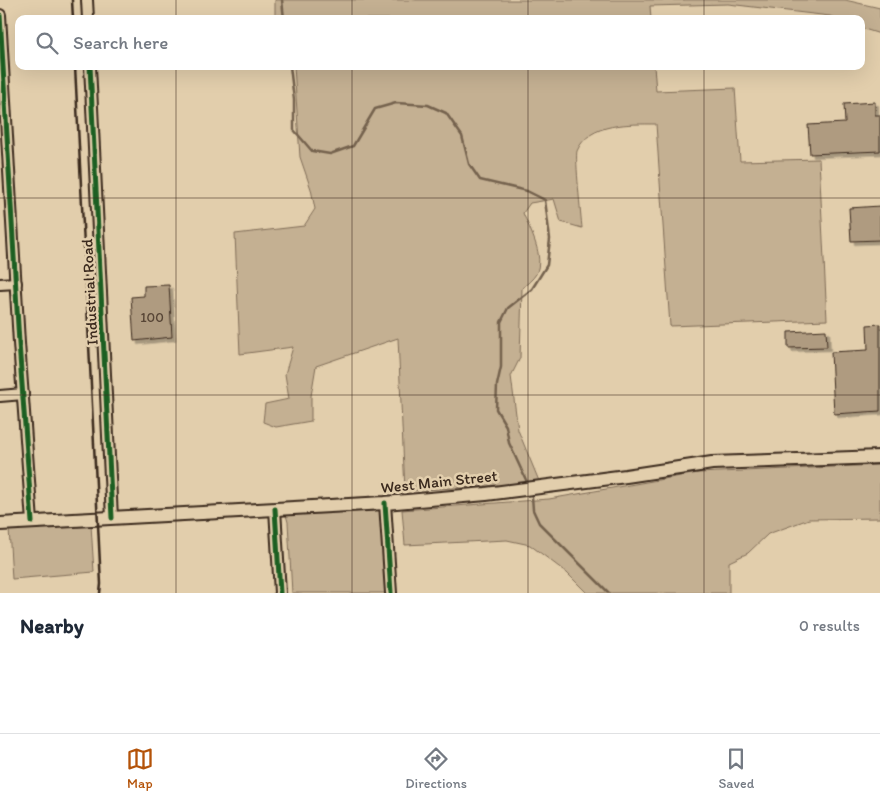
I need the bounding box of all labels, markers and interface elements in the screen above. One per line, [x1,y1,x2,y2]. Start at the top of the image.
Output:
search box [15,15,865,70]
icon: search [33,29,61,57]
text: Search here [73,31,168,54]
street label: Industrial Road [77,238,102,346]
house number: 100 [140,309,164,326]
street label: West Main Street [380,466,498,497]
text: Nearby [20,613,84,638]
text: 0 results [799,616,860,635]
tab: Map [126,745,154,792]
tab: Directions [405,745,467,792]
tab: Saved [718,745,754,792]

